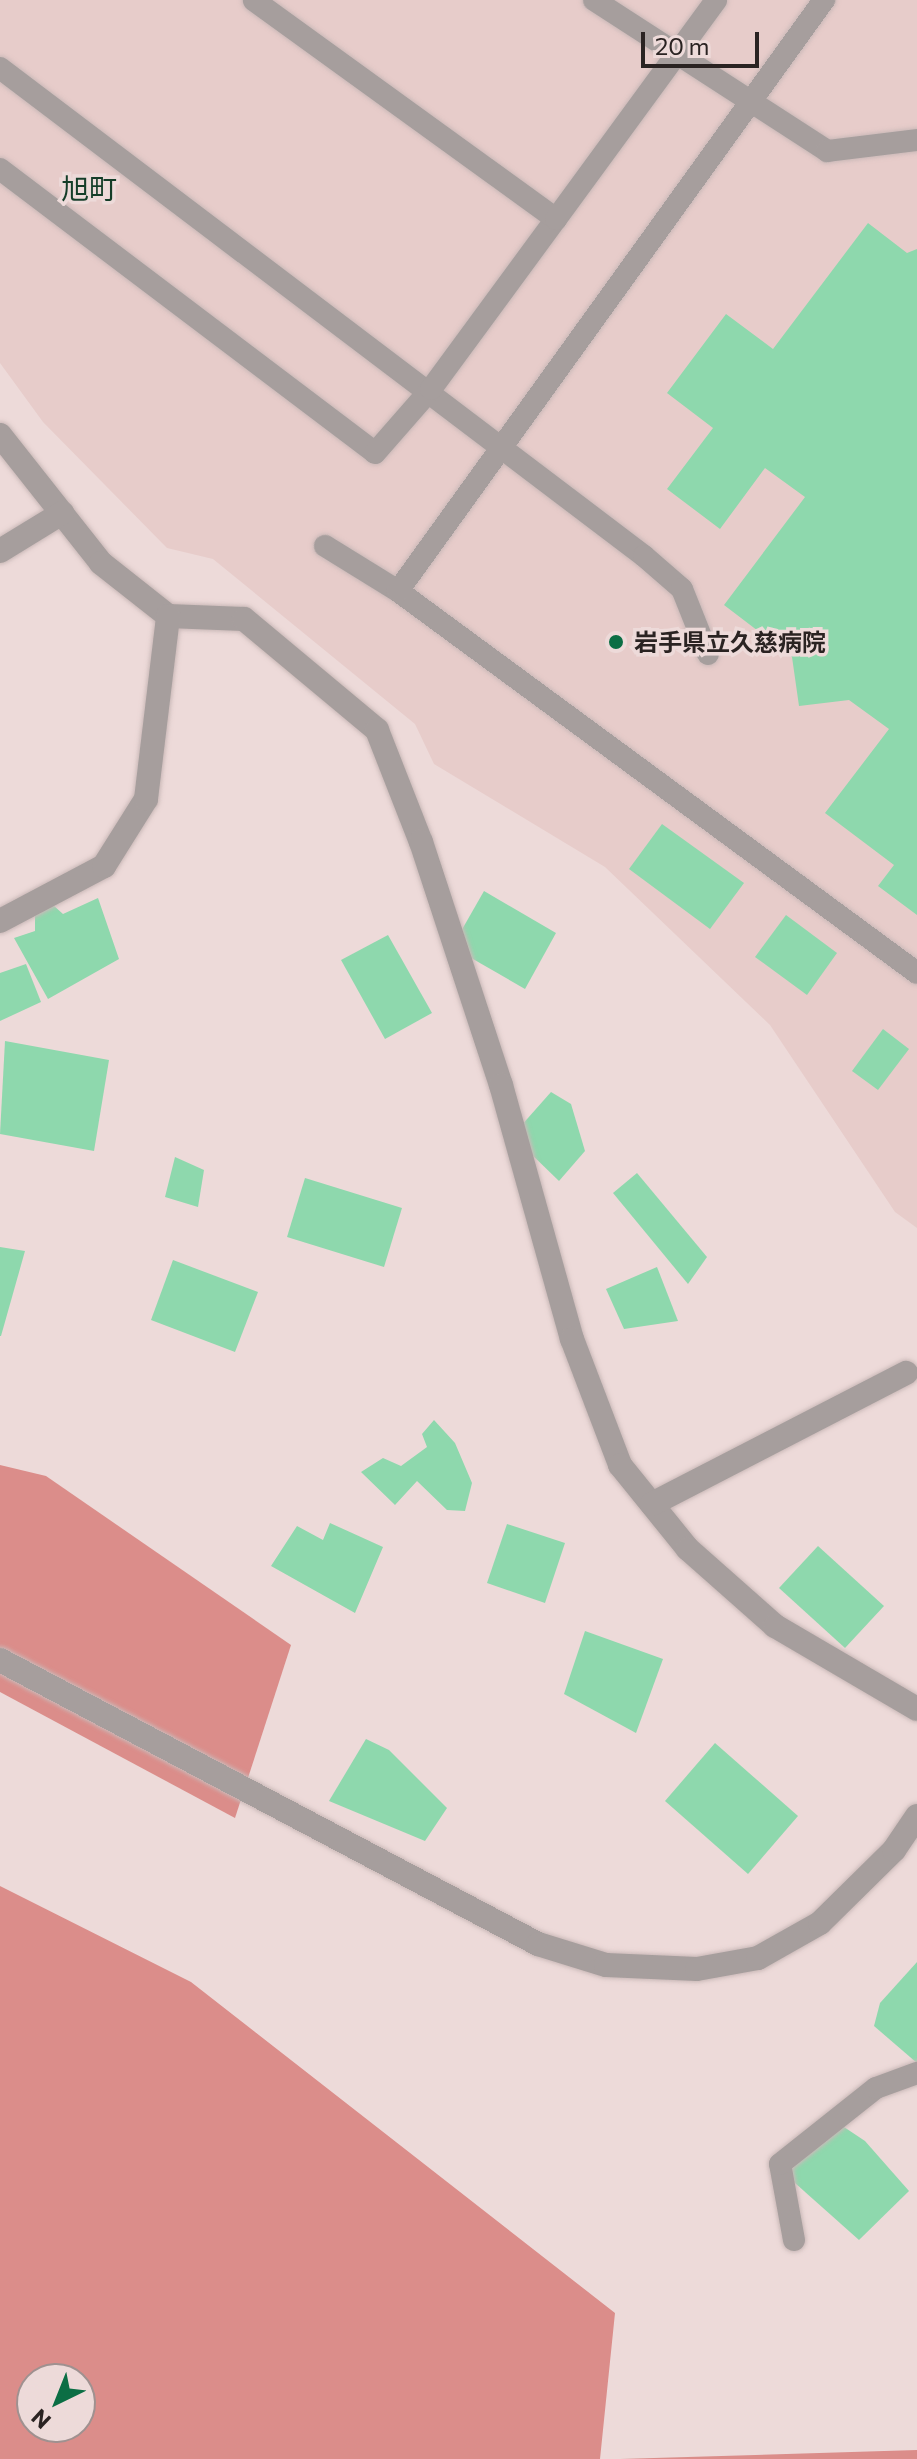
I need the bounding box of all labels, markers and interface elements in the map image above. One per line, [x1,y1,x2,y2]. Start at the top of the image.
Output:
scale bar [645,16,763,66]
text: 20 m [655,31,709,60]
district label: 旭町 [61,171,117,205]
place label: 岩手県立久慈病院 [634,628,826,656]
marker: 岩手県立久慈病院 [605,631,627,653]
north arrow [16,2363,96,2443]
text: N [25,2404,56,2435]

